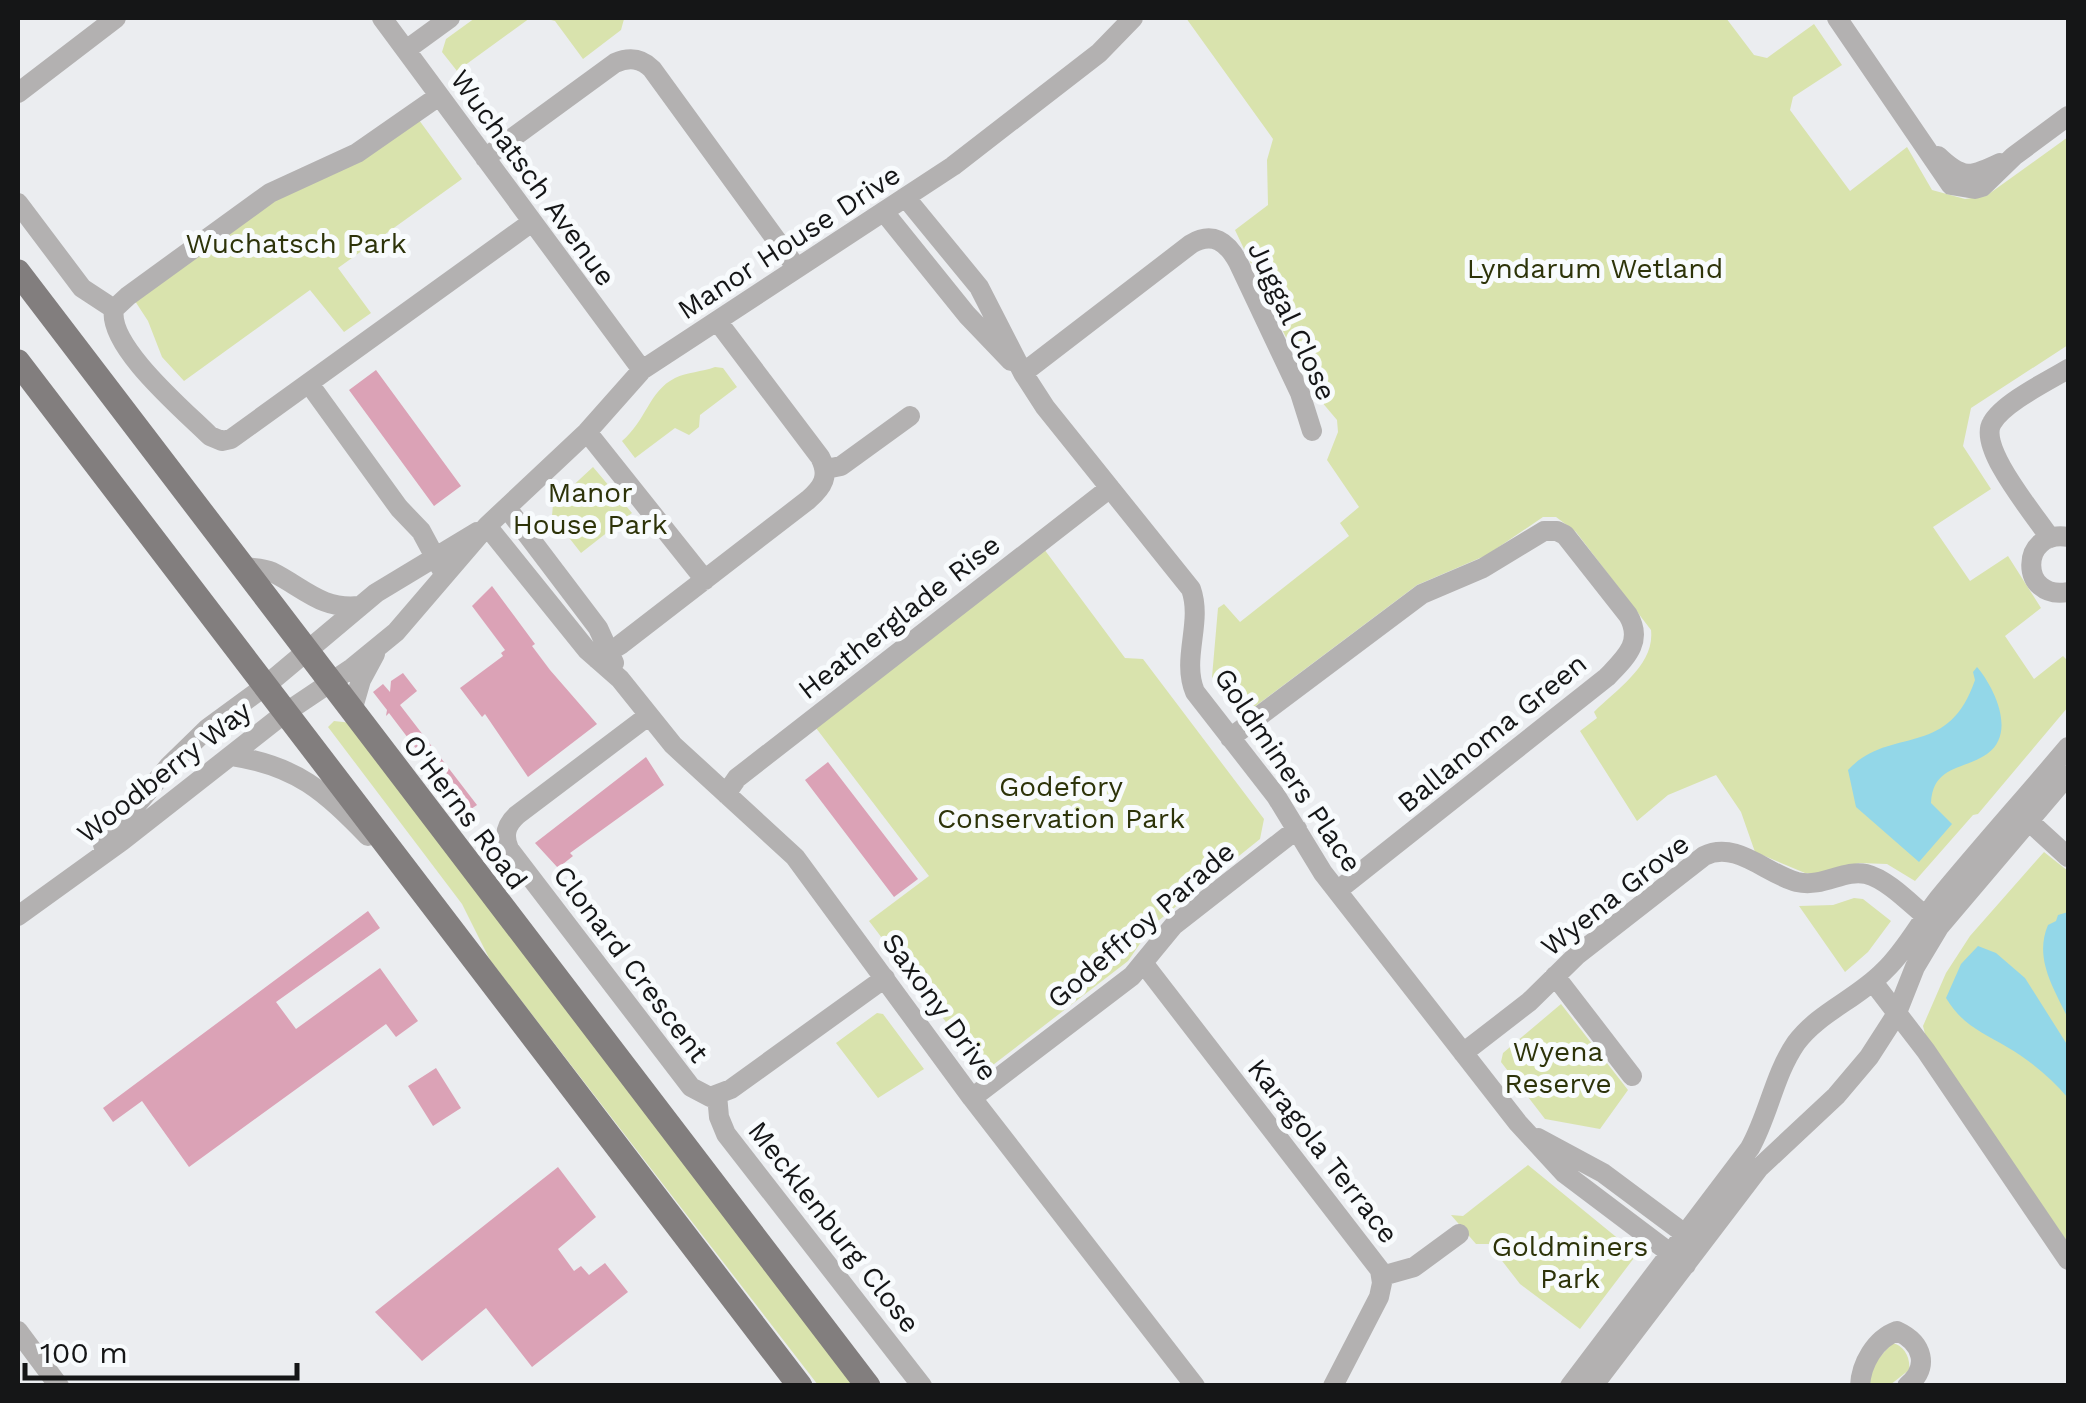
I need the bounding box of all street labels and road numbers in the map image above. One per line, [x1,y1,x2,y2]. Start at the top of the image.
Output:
street label: Wuchatsch Avenue [444,64,622,292]
street label: Manor House Drive [672,158,906,326]
street label: Juggal Close [1241,236,1343,406]
street label: Heatherglade Rise [791,528,1007,706]
street label: Ballanoma Green [1391,647,1593,819]
street label: Goldminers Place [1207,662,1369,878]
street label: Woodberry Way [70,694,258,850]
street label: O'Herns Road [396,728,534,896]
street label: Wyena Grove [1535,827,1695,963]
street label: Godeffroy Parade [1041,835,1241,1015]
street label: Clonard Crescent [546,859,716,1069]
street label: Saxony Drive [875,927,1005,1087]
street label: Karagola Terrace [1241,1052,1405,1250]
street label: Mecklenburg Close [741,1115,927,1339]

